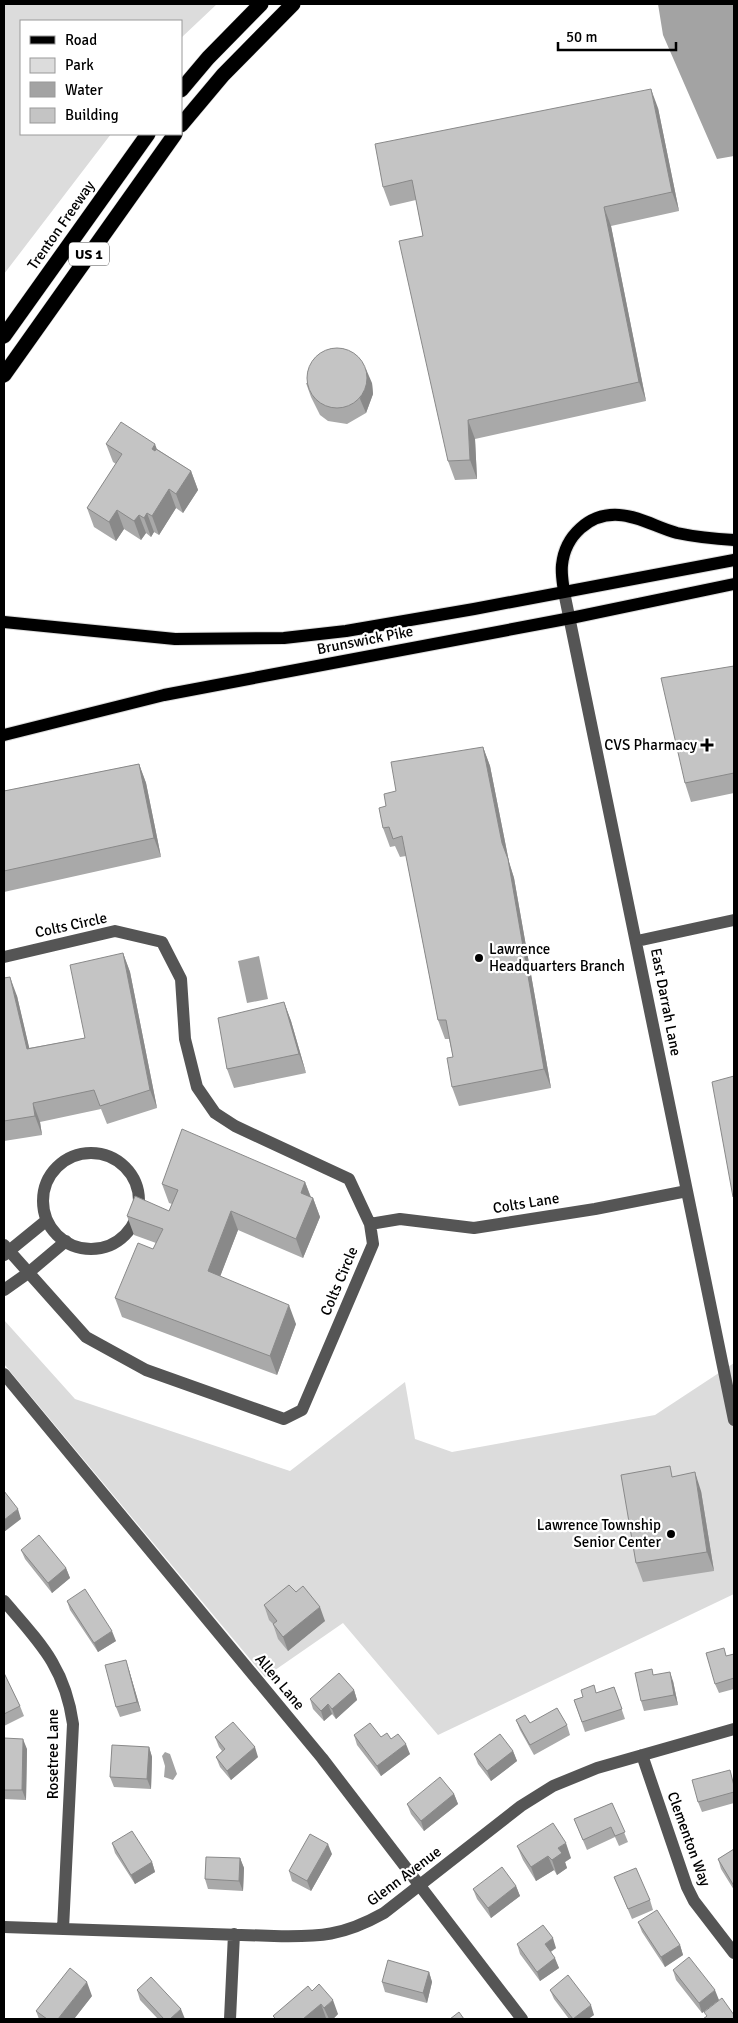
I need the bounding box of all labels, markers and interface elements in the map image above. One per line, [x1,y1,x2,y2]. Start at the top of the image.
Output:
legend [20,20,182,135]
scale bar [558,20,676,52]
text: 50 m [566,28,597,46]
text: Road [65,31,97,49]
text: Park [65,56,94,74]
text: Water [65,81,103,99]
text: Building [65,106,119,124]
street label: Trenton Freeway [24,177,98,273]
road number: US 1 [69,242,109,266]
street label: Brunswick Pike [315,622,415,658]
place label: CVS Pharmacy [604,736,697,754]
marker: CVS Pharmacy [701,739,713,751]
street label: Colts Circle [33,909,109,941]
place label: Lawrence Headquarters Branch [489,940,625,975]
street label: East Darrah Lane [647,947,685,1057]
marker: Lawrence Headquarters Branch [473,952,485,964]
street label: Colts Lane [492,1189,560,1217]
street label: Colts Circle [316,1244,362,1318]
place label: Lawrence Township Senior Center [537,1516,661,1551]
marker: Lawrence Township Senior Center [665,1528,677,1540]
street label: Allen Lane [251,1650,309,1714]
street label: Rosetree Lane [44,1709,62,1799]
street label: Clementon Way [664,1789,714,1889]
street label: Glenn Avenue [363,1842,445,1910]

